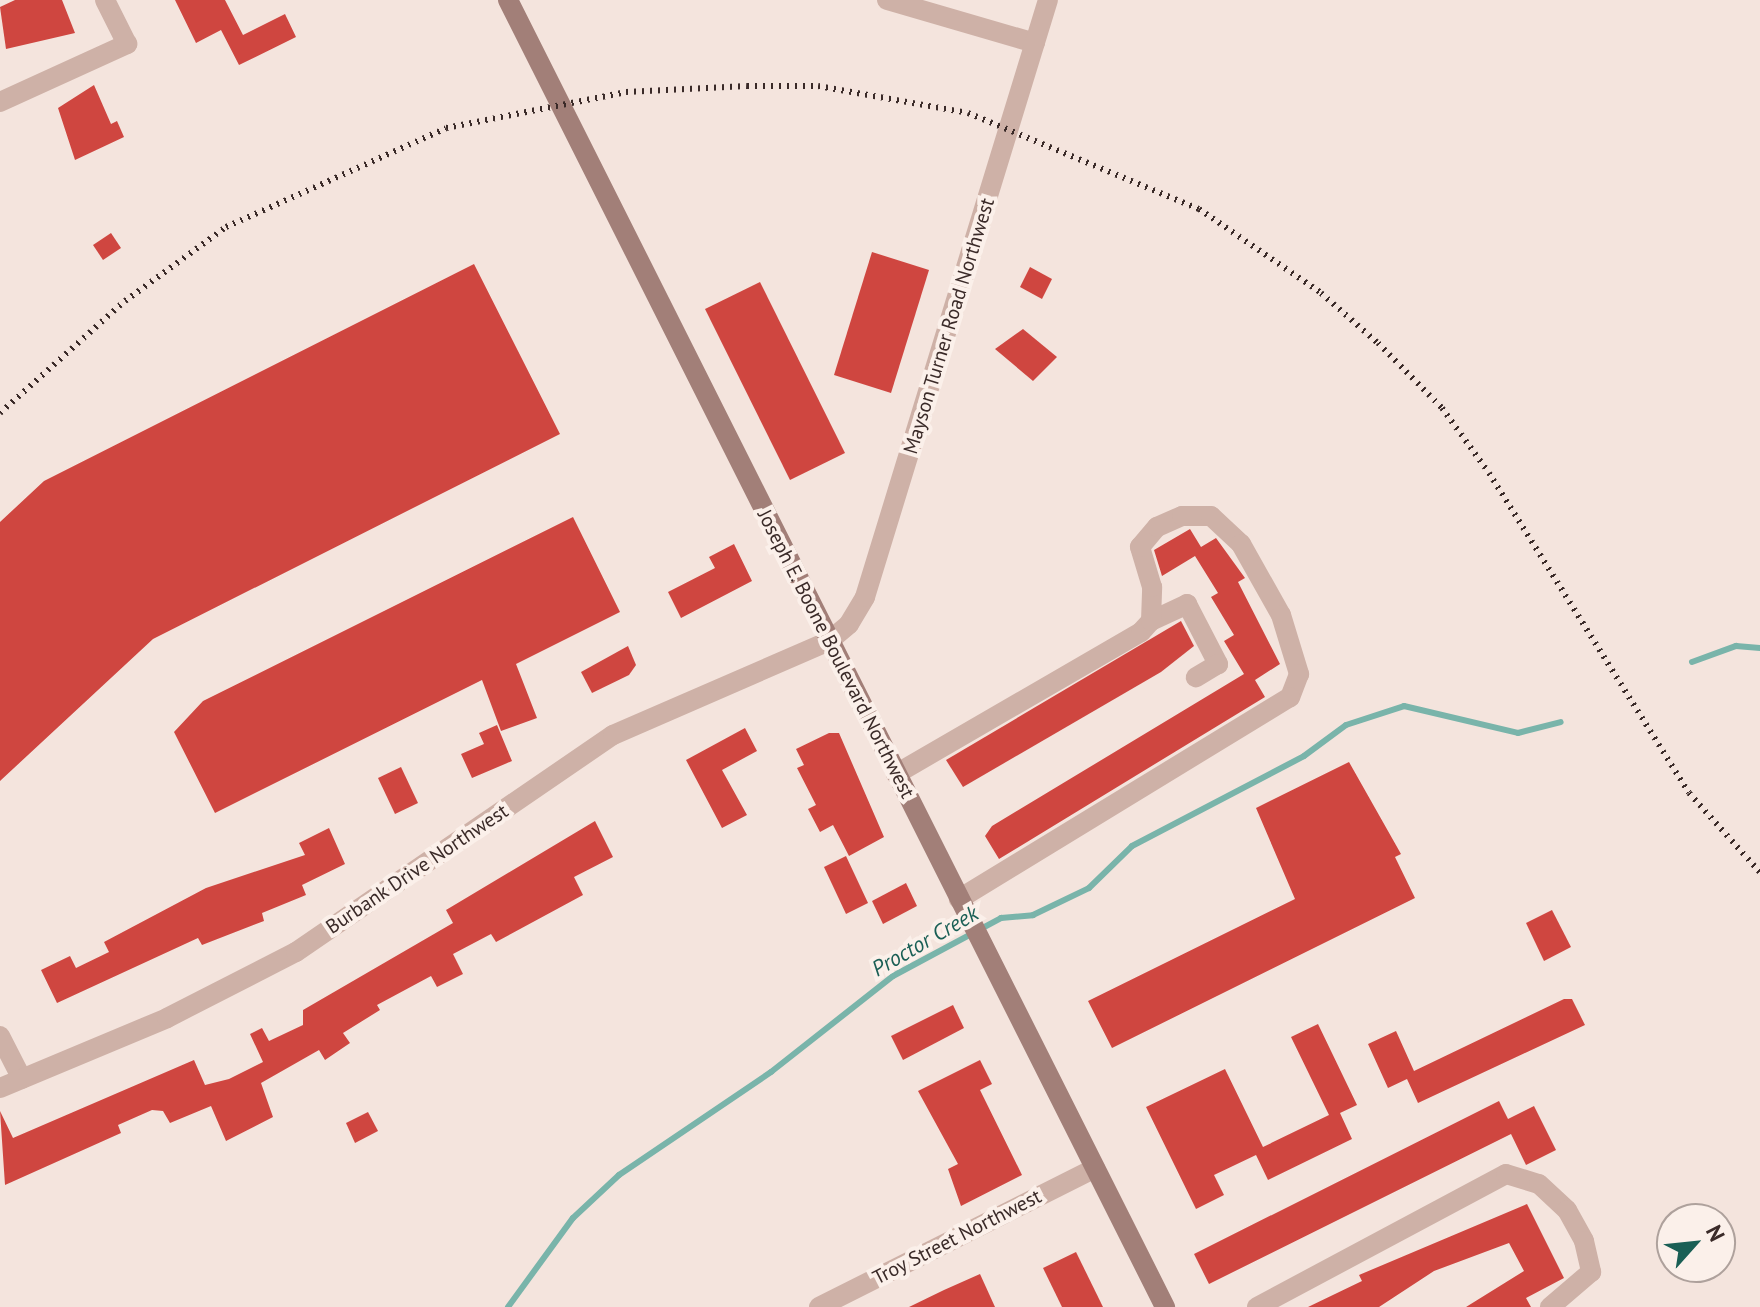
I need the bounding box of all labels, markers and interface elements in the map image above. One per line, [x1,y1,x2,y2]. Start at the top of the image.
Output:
street label: Mayson Turner Road Northwest [898,195,1000,457]
street label: Joseph E. Boone Boulevard Northwest [752,505,920,803]
street label: Burbank Drive Northwest [321,799,513,939]
water label: Proctor Creek [867,900,983,982]
street label: Troy Street Northwest [868,1184,1046,1290]
north arrow [1656,1203,1736,1283]
text: N [1700,1220,1731,1246]

